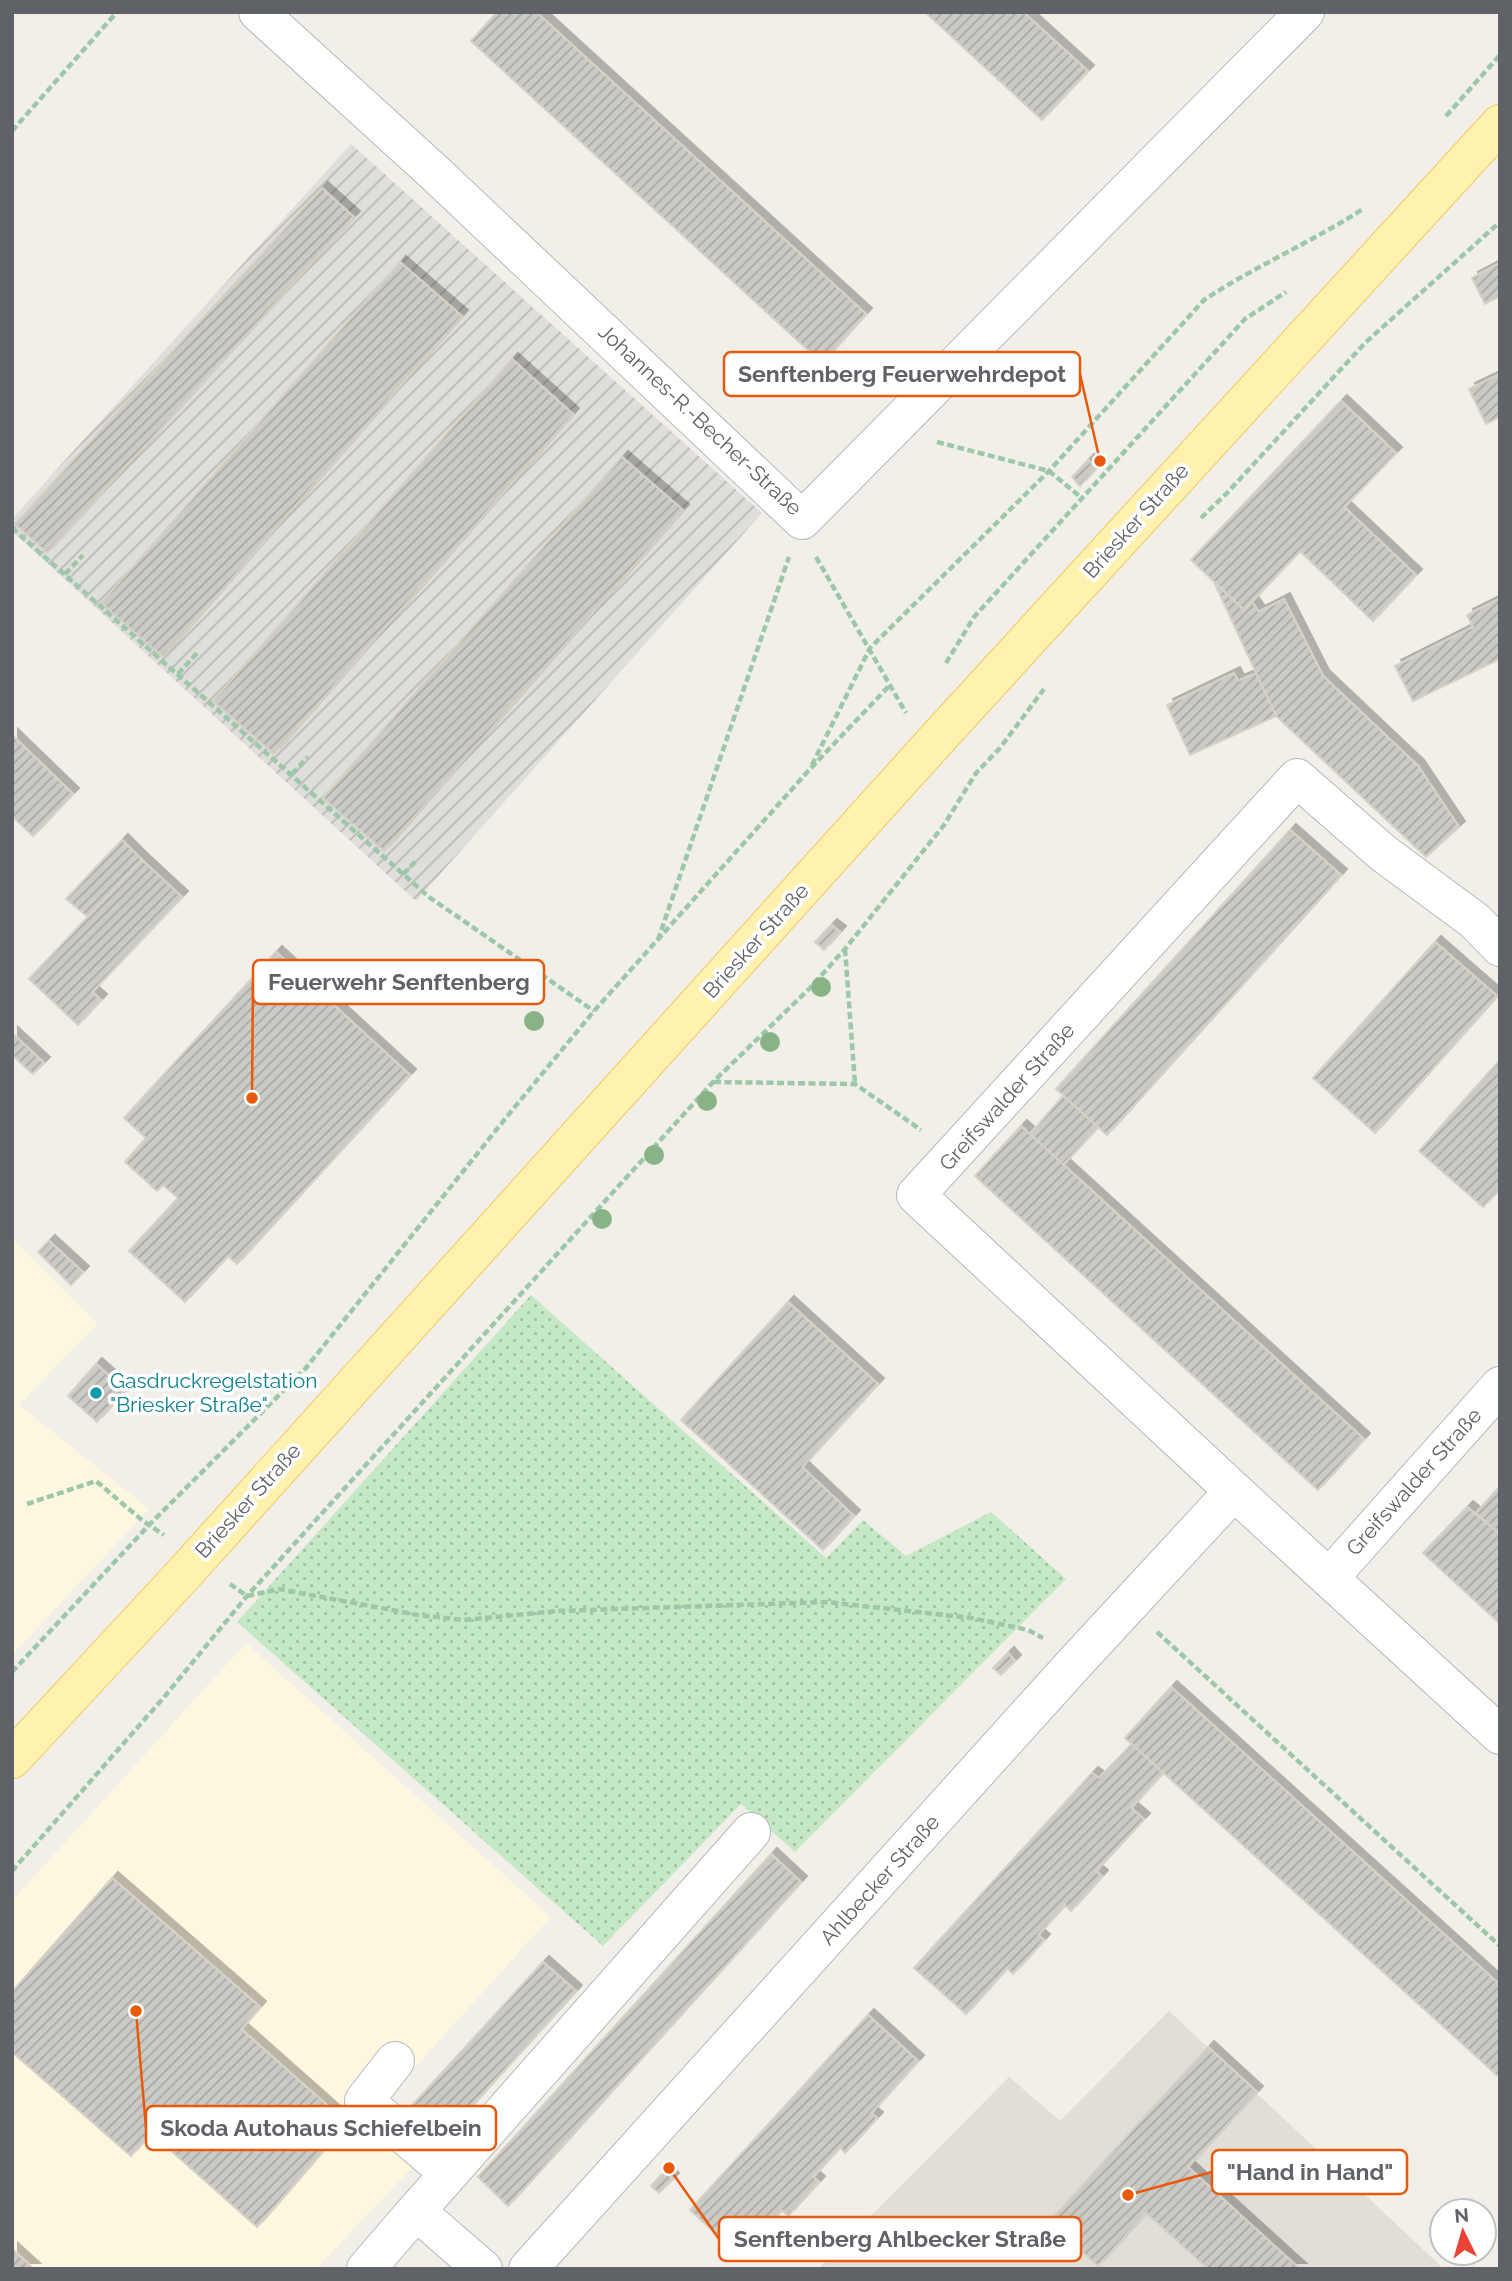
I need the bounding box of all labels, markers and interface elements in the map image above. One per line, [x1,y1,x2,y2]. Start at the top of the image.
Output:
street label: Johannes-R.-Becher-Straße [594,319,807,520]
callout: Senftenberg Feuerwehrdepot [724,352,1080,396]
text: Senftenberg Feuerwehrdepot [738,360,1066,387]
street label: Briesker Straße [1078,458,1194,583]
street label: Briesker Straße [698,878,814,1003]
callout: Feuerwehr Senftenberg [253,960,544,1004]
text: Feuerwehr Senftenberg [268,968,530,995]
street label: Greifswalder Straße [934,1018,1079,1176]
place label: Gasdruckregelstation "Briesker Straße" [110,1368,317,1417]
marker: Gasdruckregelstation "Briesker Straße" [88,1385,104,1401]
street label: Greifswalder Straße [1341,1403,1486,1561]
street label: Briesker Straße [190,1438,306,1563]
street label: Ahlbecker Straße [815,1809,945,1950]
callout: Skoda Autohaus Schiefelbein [146,2106,496,2150]
text: Skoda Autohaus Schiefelbein [160,2114,482,2141]
callout: "Hand in Hand" [1212,2150,1407,2194]
text: "Hand in Hand" [1227,2158,1393,2185]
north arrow [1428,2197,1498,2267]
text: N [1453,2203,1470,2227]
callout: Senftenberg Ahlbecker Straße [719,2217,1081,2261]
text: Senftenberg Ahlbecker Straße [734,2225,1066,2252]

